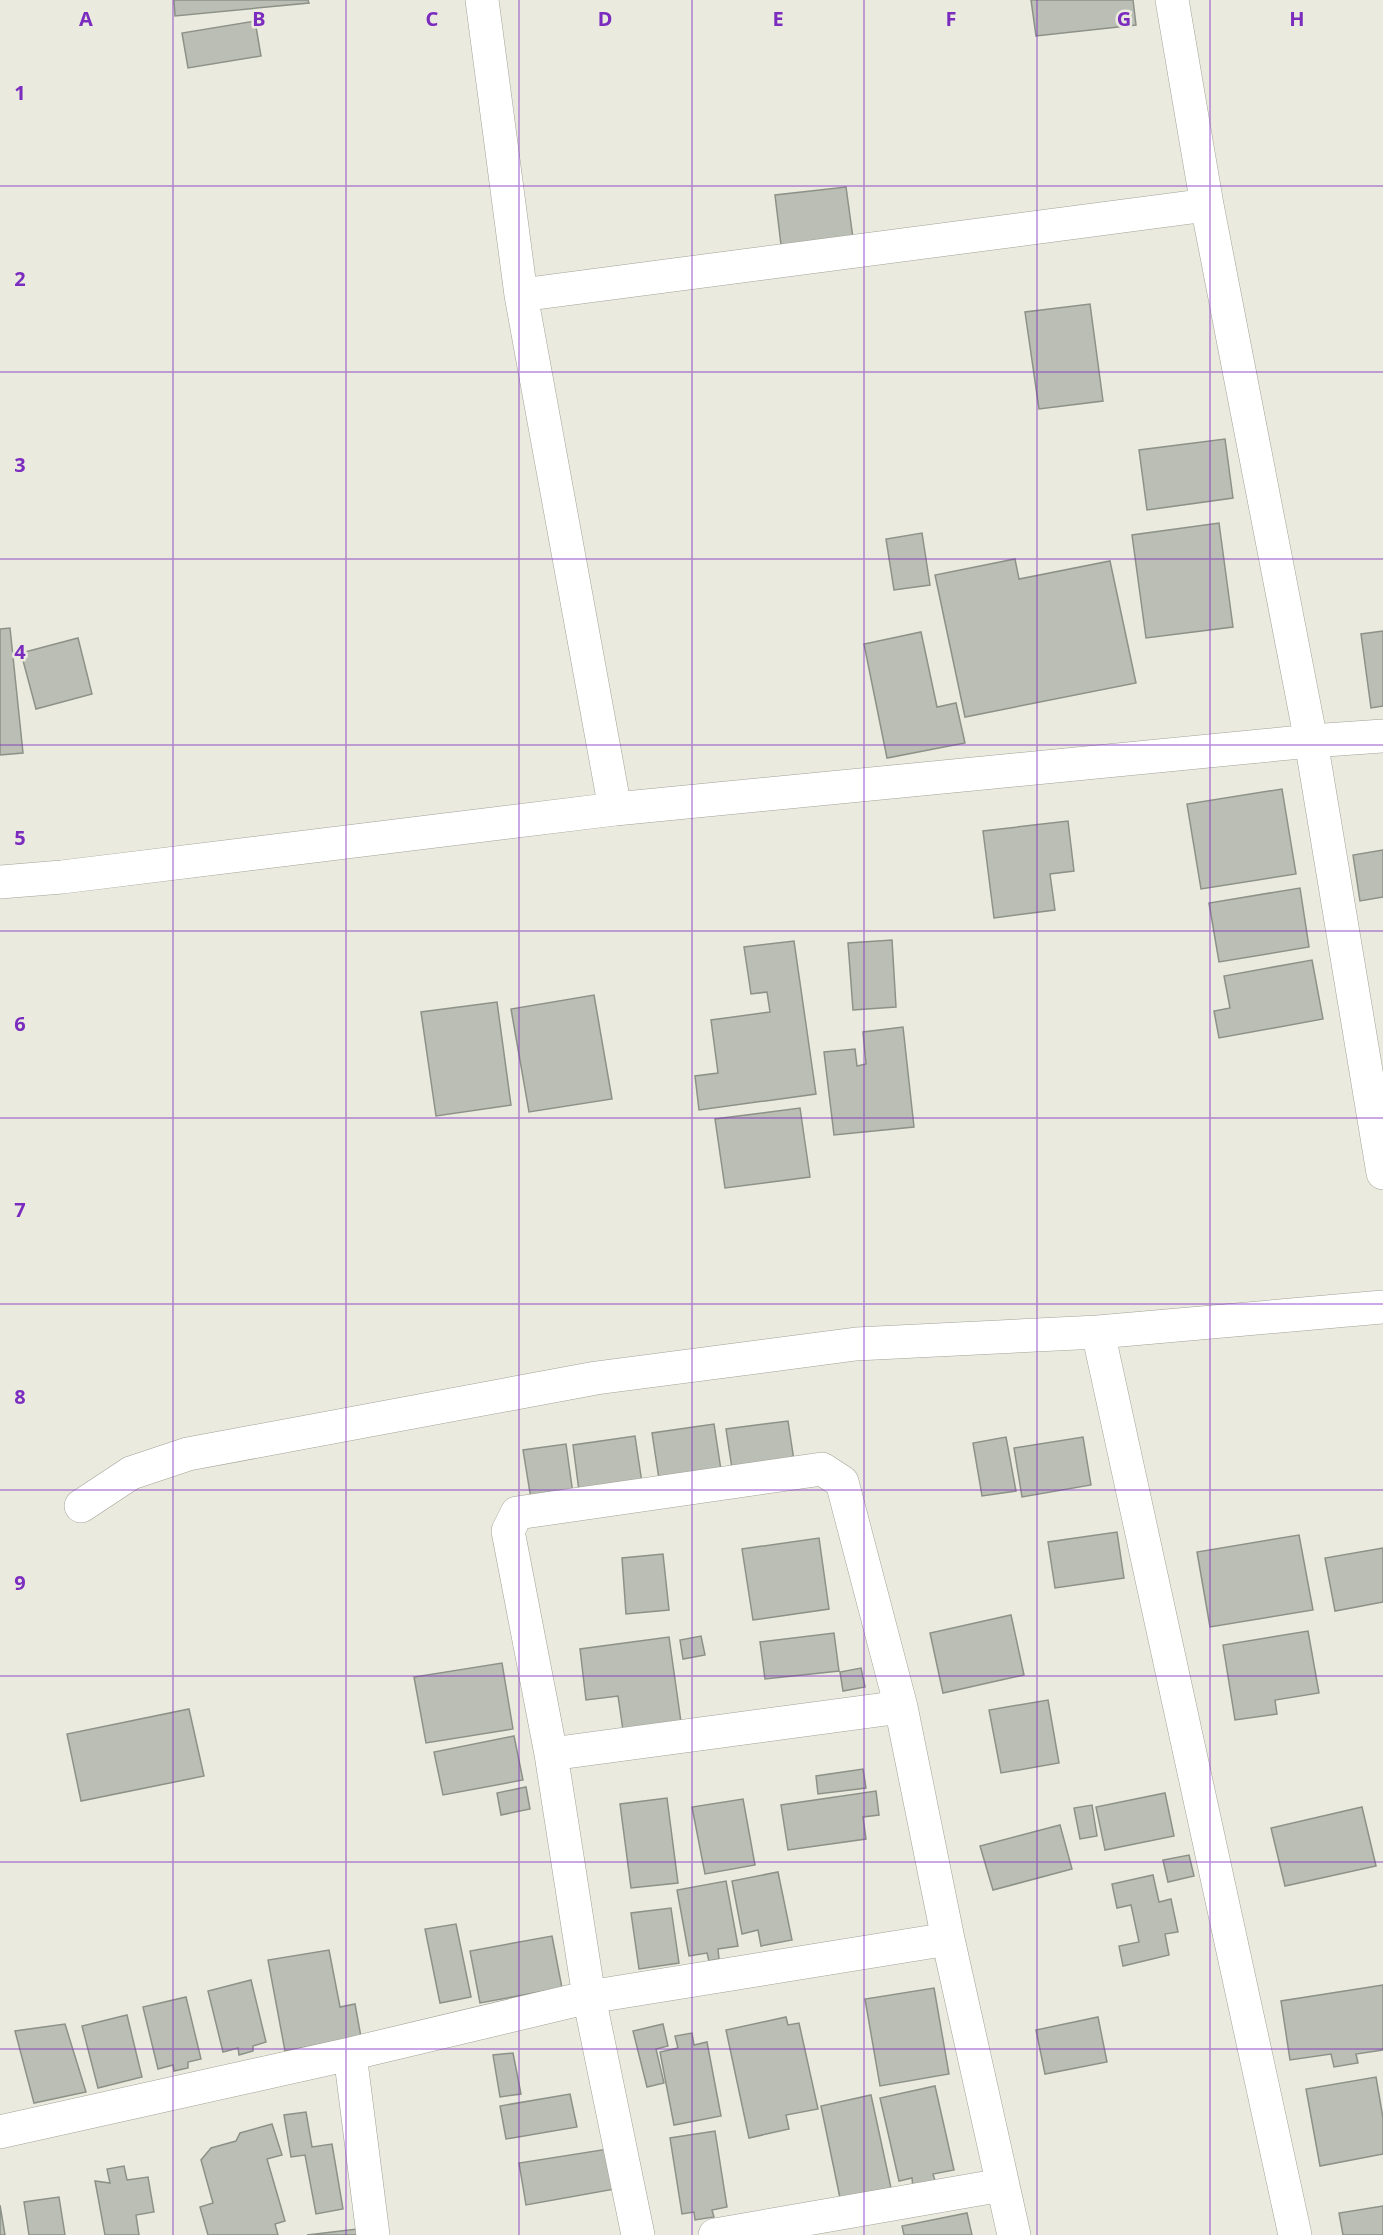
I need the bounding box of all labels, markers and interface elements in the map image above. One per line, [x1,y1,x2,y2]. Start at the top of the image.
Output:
text: A [79,5,93,32]
text: B [252,5,266,32]
text: C [426,5,439,32]
text: D [598,5,612,32]
text: E [772,5,784,32]
text: F [946,5,956,32]
text: G [1117,5,1131,32]
text: H [1289,5,1305,32]
text: 1 [14,79,26,106]
text: 2 [14,265,26,292]
text: 3 [14,451,26,478]
text: 4 [14,638,26,665]
text: 5 [14,824,26,851]
text: 6 [14,1010,26,1037]
text: 7 [14,1196,26,1223]
text: 8 [14,1383,26,1410]
text: 9 [14,1569,26,1596]

